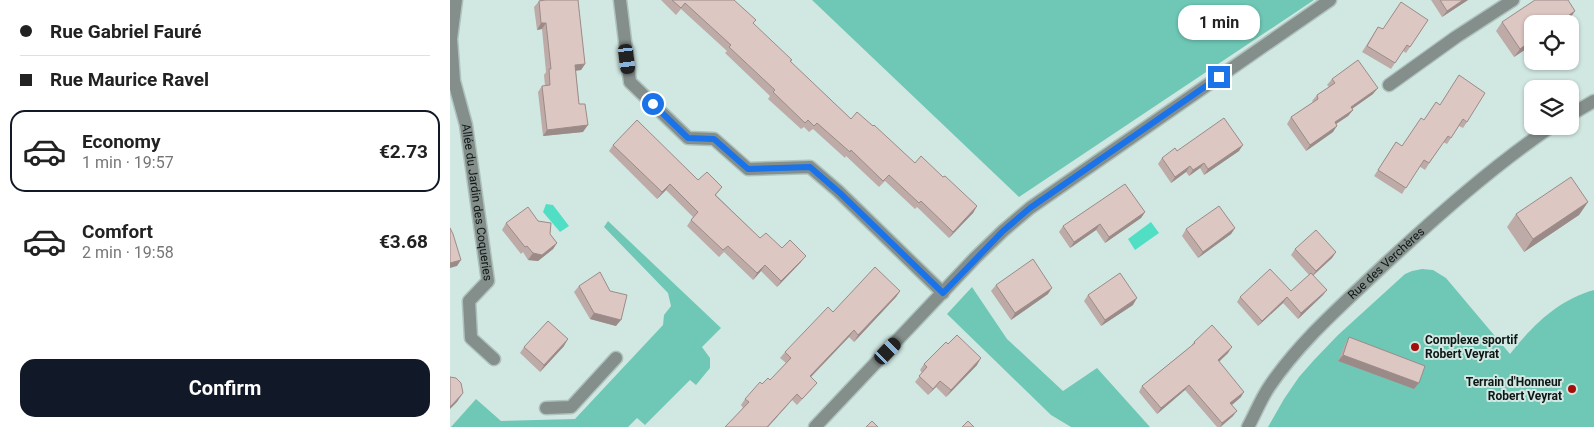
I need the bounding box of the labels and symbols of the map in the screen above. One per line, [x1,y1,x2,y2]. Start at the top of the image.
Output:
callout: 1 min [1178,5,1260,40]
car [617,43,636,75]
route end [1208,66,1230,88]
route start [642,93,664,115]
street label: Allée du Jardin des Coqueries [459,123,495,282]
street label: Rue des Verchères [1345,224,1427,302]
place label: Complexe sportif Robert Veyrat [1425,333,1518,361]
car [872,335,903,367]
marker: Complexe sportif Robert Veyrat [1409,341,1421,353]
place label: Terrain d'Honneur Robert Veyrat [1466,375,1563,403]
marker: Terrain d'Honneur Robert Veyrat [1566,383,1578,395]

